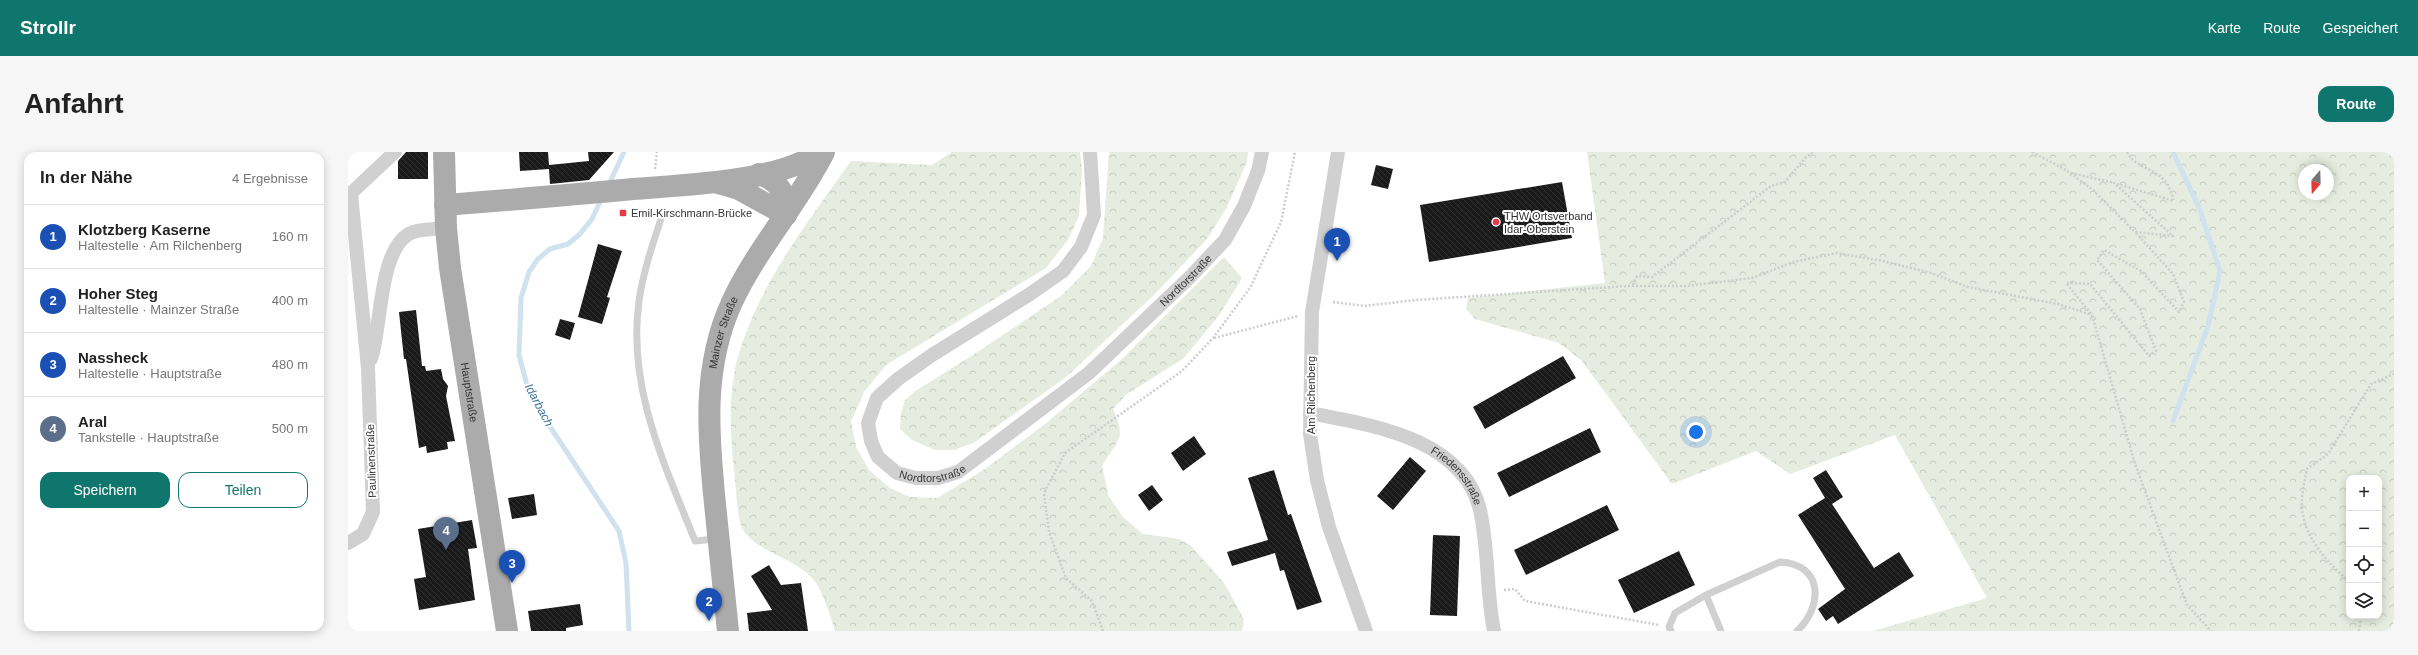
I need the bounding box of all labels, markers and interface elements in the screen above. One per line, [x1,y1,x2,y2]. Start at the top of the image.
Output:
text: Strollr [20,17,76,38]
text: Karte [2208,20,2241,36]
text: Route [2263,20,2301,36]
text: Gespeichert [2323,20,2398,36]
button: Route [2318,86,2394,122]
text: Anfahrt [24,88,124,119]
north arrow [2298,164,2334,200]
text: In der Nähe [40,168,133,187]
text: 4 Ergebnisse [232,171,308,186]
place label: Emil-Kirschmann-Brücke [631,207,752,219]
marker: Emil-Kirschmann-Brücke [618,208,628,218]
place label: THW Ortsverband Idar-Oberstein [1504,210,1593,235]
marker: THW Ortsverband Idar-Oberstein [1491,217,1501,227]
text: Klotzberg Kaserne [78,221,211,238]
pin: 1 [1324,228,1350,261]
text: 1 [49,229,57,244]
text: 160 m [272,229,308,244]
text: Haltestelle · Am Rilchenberg [78,238,242,253]
street label: Nordtorstraße [1157,252,1214,309]
text: Hoher Steg [78,285,158,302]
text: 2 [49,293,57,308]
text: 400 m [272,293,308,308]
street label: Mainzer Straße [707,294,740,370]
text: Haltestelle · Mainzer Straße [78,302,239,317]
text: Nassheck [78,349,148,366]
street label: Am Rilchenberg [1305,356,1317,434]
text: 3 [49,357,57,372]
text: 480 m [272,357,308,372]
street label: Hauptstraße [459,361,480,423]
text: Haltestelle · Hauptstraße [78,366,222,381]
water label: Idarbach [522,381,556,429]
text: Aral [78,413,107,430]
text: 4 [49,421,57,436]
text: 500 m [272,421,308,436]
your location [1686,422,1706,442]
street label: Paulinenstraße [364,424,378,498]
text: Tankstelle · Hauptstraße [78,430,219,445]
street label: Friedensstraße [1429,444,1484,506]
street label: Nordtorstraße [898,462,968,484]
button: Speichern [40,472,170,508]
button: Teilen [178,472,308,508]
map controls [2346,475,2382,619]
button: + [2346,475,2382,511]
button: − [2346,511,2382,547]
pin: 4 [433,517,459,550]
button: locate [2346,547,2382,583]
pin: 3 [499,550,525,583]
button: layers [2346,583,2382,619]
pin: 2 [696,588,722,621]

